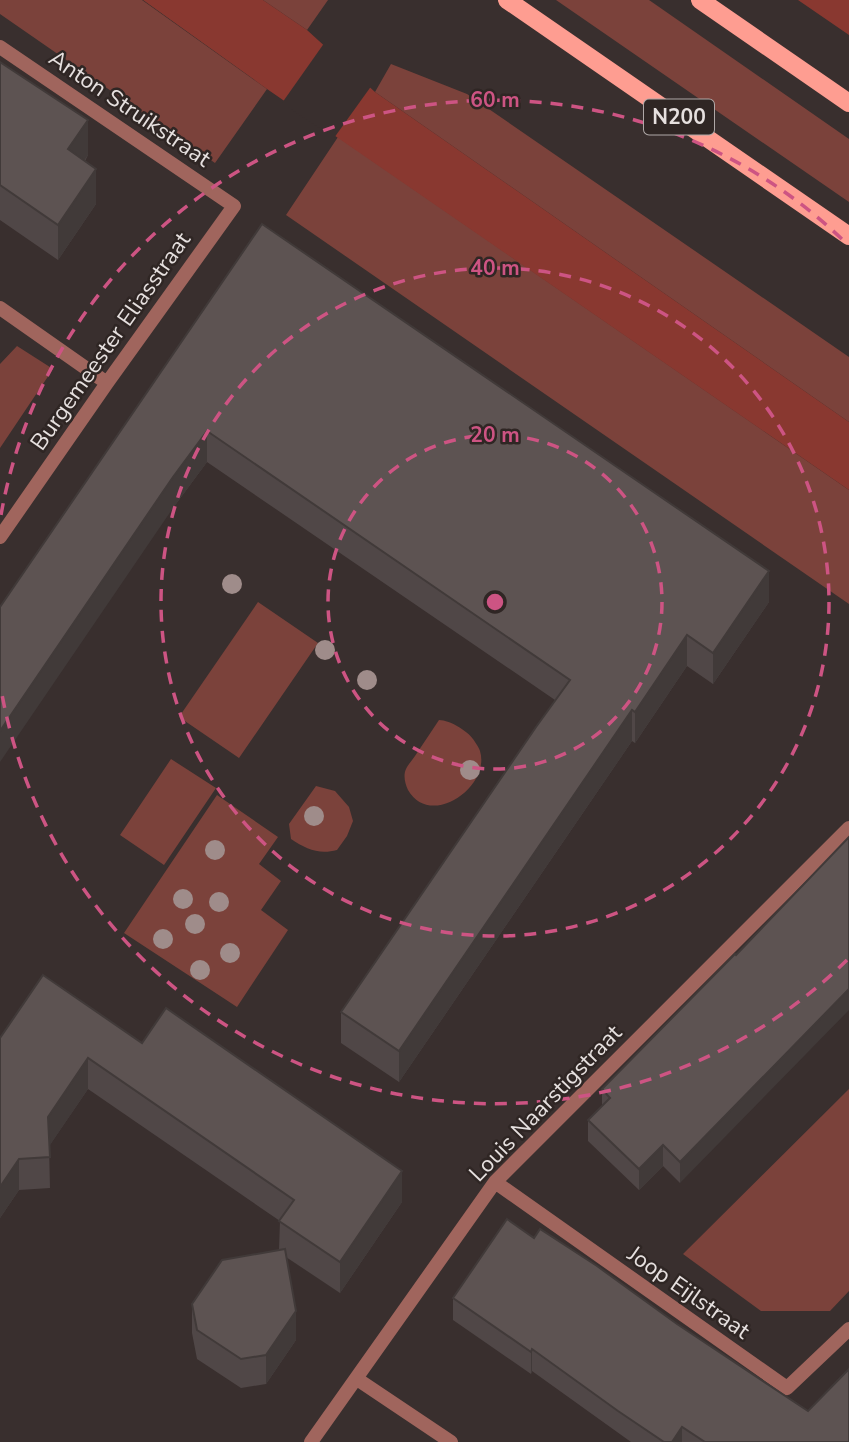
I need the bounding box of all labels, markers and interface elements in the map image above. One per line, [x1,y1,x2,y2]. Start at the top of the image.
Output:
street label: Anton Struikstraat [43,43,218,175]
text: 60 m [470,86,520,114]
road number: N200 [644,100,714,134]
street label: Burgemeester Eliasstraat [23,225,198,457]
text: 40 m [470,254,520,282]
text: 20 m [470,421,520,449]
centre of rings [483,590,507,614]
street label: Louis Naarstigstraat [462,1017,629,1189]
street label: Joop Eijlstraat [621,1238,757,1347]

